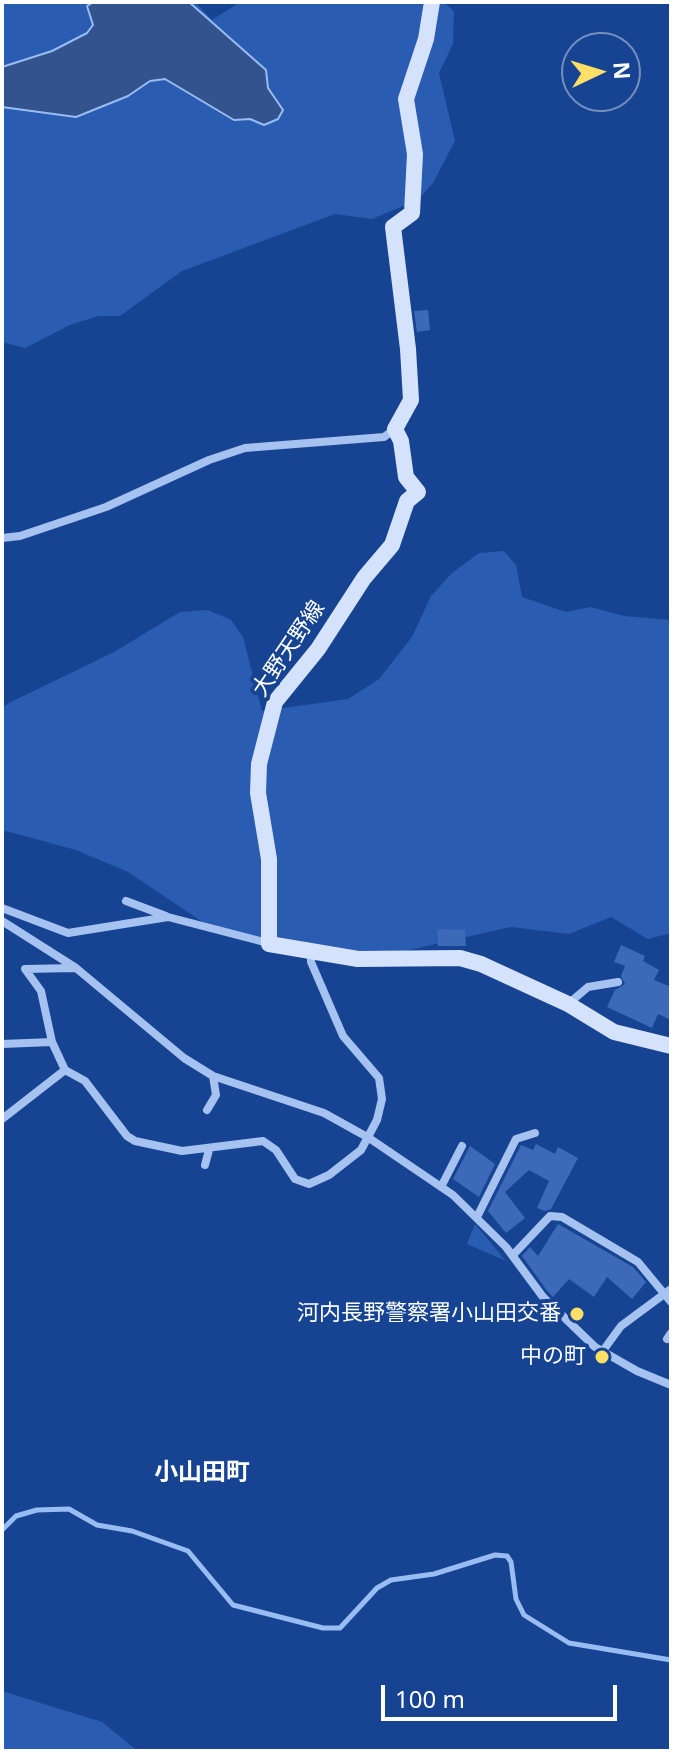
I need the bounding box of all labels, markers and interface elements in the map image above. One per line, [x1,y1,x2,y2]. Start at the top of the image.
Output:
north arrow [561,32,641,112]
text: N [607,60,639,80]
street label: 大野天野線 [247,596,331,702]
place label: 河内長野警察署小山田交番 [297,1301,561,1327]
marker: 河内長野警察署小山田交番 [568,1305,586,1323]
place label: 中の町 [520,1344,586,1370]
marker: 中の町 [593,1348,611,1366]
district label: 小山田町 [154,1459,250,1487]
scale bar [385,1669,621,1719]
text: 100 m [395,1682,465,1715]

